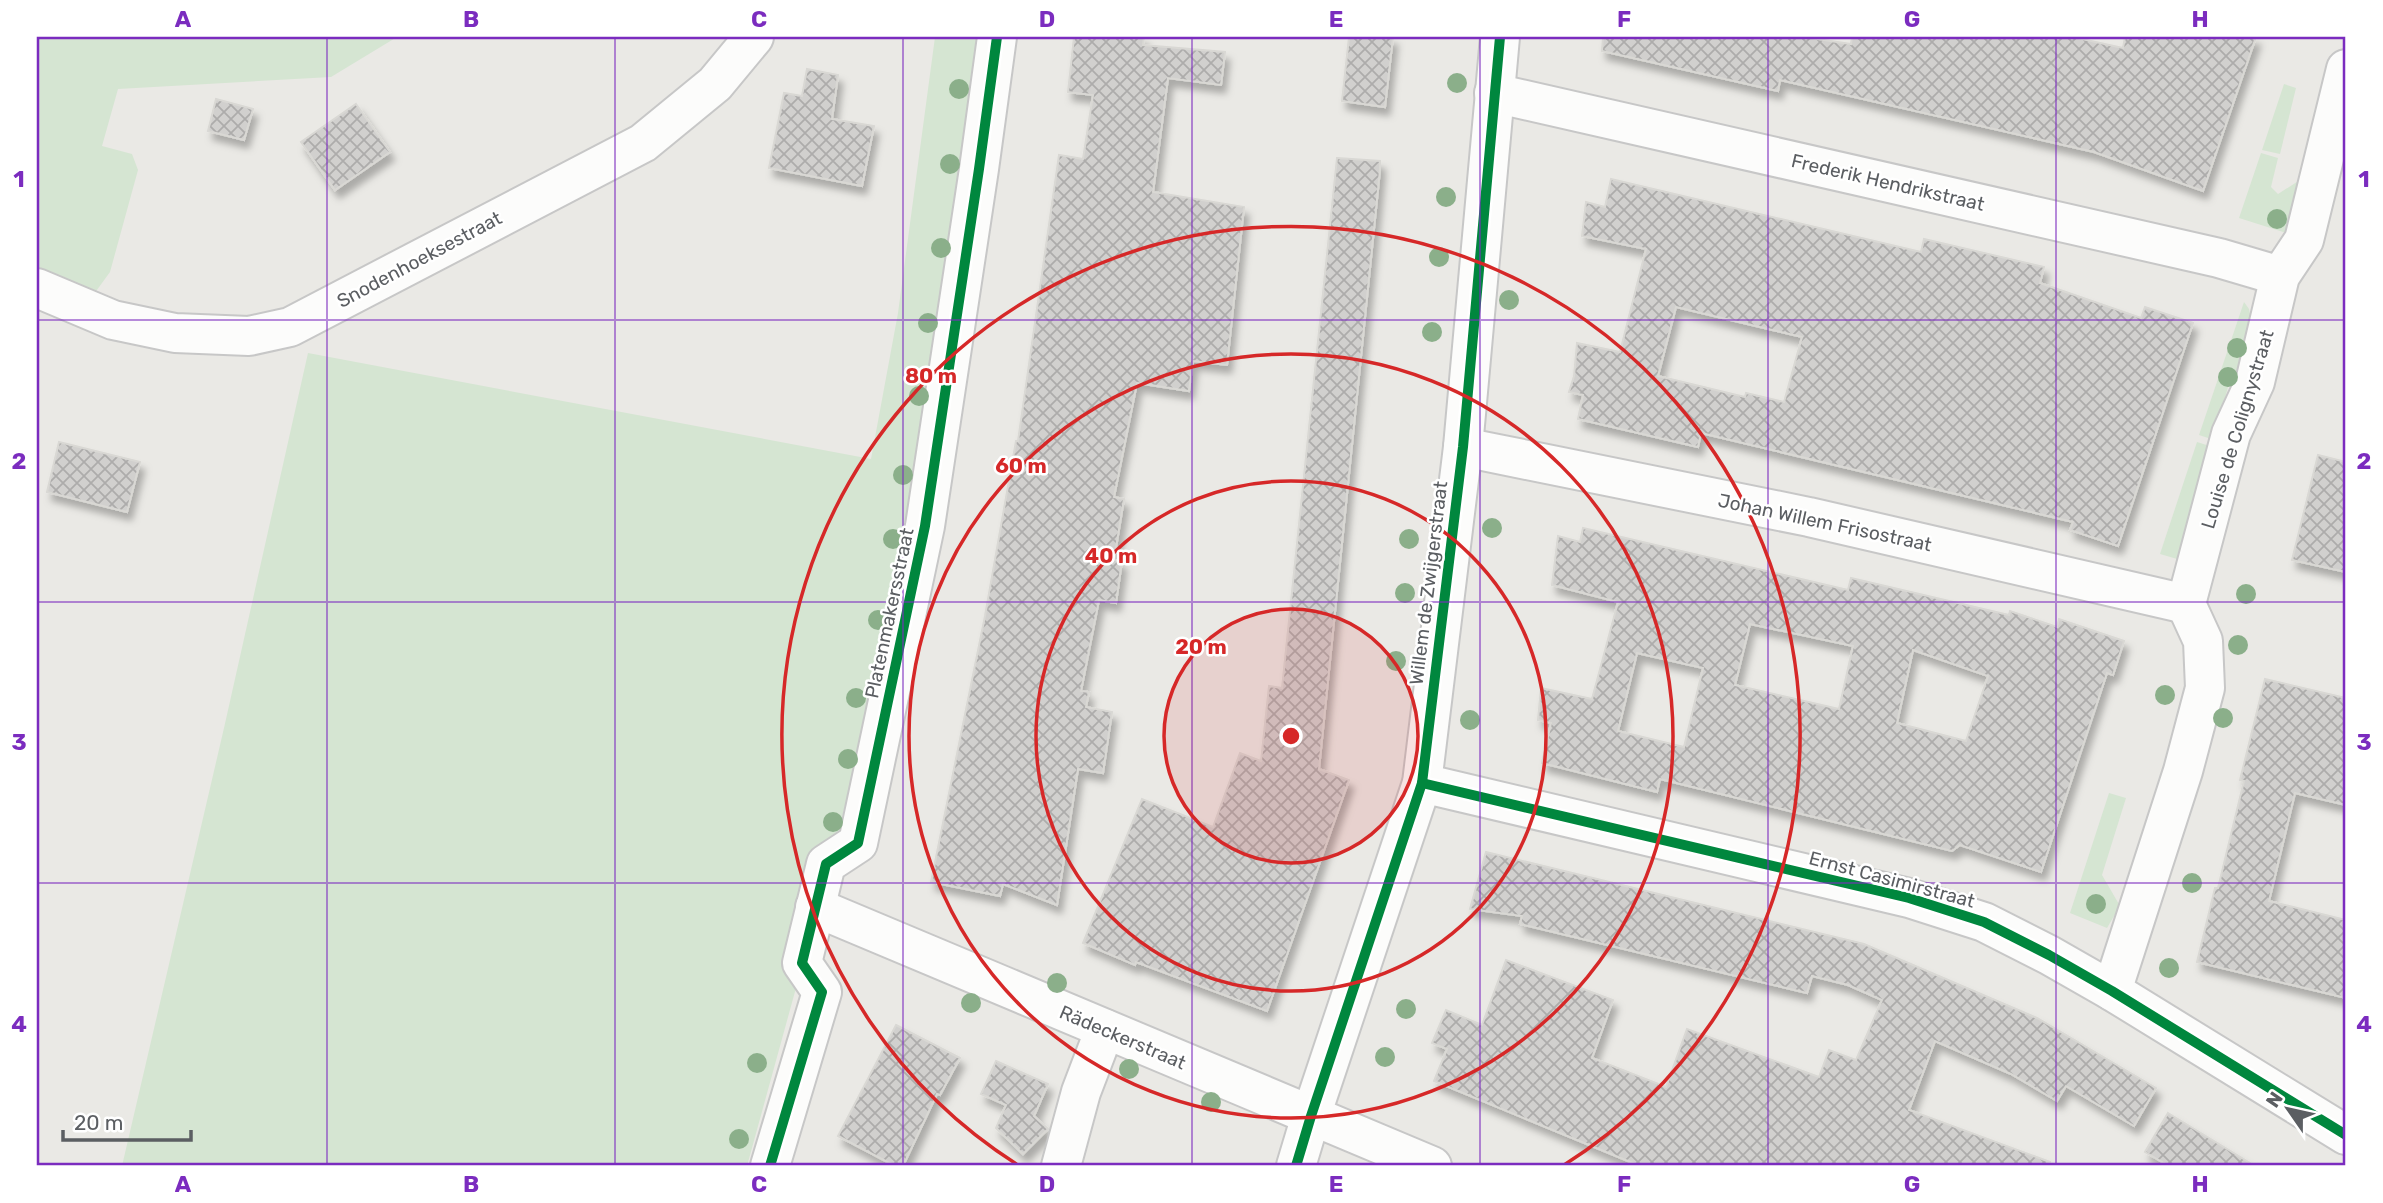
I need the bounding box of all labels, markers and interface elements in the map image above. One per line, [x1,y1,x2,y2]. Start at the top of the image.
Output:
text: A [175,5,192,33]
text: B [463,5,479,33]
text: C [751,5,767,33]
text: D [1039,5,1055,33]
text: E [1329,5,1343,33]
text: F [1617,5,1631,33]
text: G [1904,5,1920,33]
text: H [2191,5,2209,33]
street label: Frederik Hendrikstraat [1789,149,1987,216]
text: 1 [13,165,25,193]
text: 1 [2358,165,2370,193]
street label: Snodenhoeksestraat [333,206,506,313]
street label: Louise de Colignystraat [2196,326,2279,532]
text: 80 m [905,363,957,388]
text: 2 [12,447,26,475]
text: 2 [2357,447,2371,475]
text: 60 m [995,453,1047,478]
street label: Willem de Zwijgerstraat [1405,479,1452,686]
street label: Johan Willem Frisostraat [1716,489,1934,557]
street label: Platenmakersstraat [860,525,919,700]
text: 40 m [1085,543,1137,568]
text: 20 m [1175,634,1227,659]
centre of rings [1279,724,1303,748]
text: 3 [11,728,27,756]
text: 3 [2356,728,2372,756]
street label: Ernst Casimirstraat [1806,846,1978,913]
street label: Rädeckerstraat [1056,1000,1190,1075]
text: 4 [11,1010,27,1038]
text: 4 [2356,1010,2372,1038]
north arrow [2254,1074,2324,1144]
text: N [2261,1088,2288,1112]
scale bar [63,1098,191,1142]
text: 20 m [74,1110,123,1135]
text: A [175,1170,192,1198]
text: B [463,1170,479,1198]
text: C [751,1170,767,1198]
text: D [1039,1170,1055,1198]
text: E [1329,1170,1343,1198]
text: F [1617,1170,1631,1198]
text: G [1904,1170,1920,1198]
text: H [2191,1170,2209,1198]

